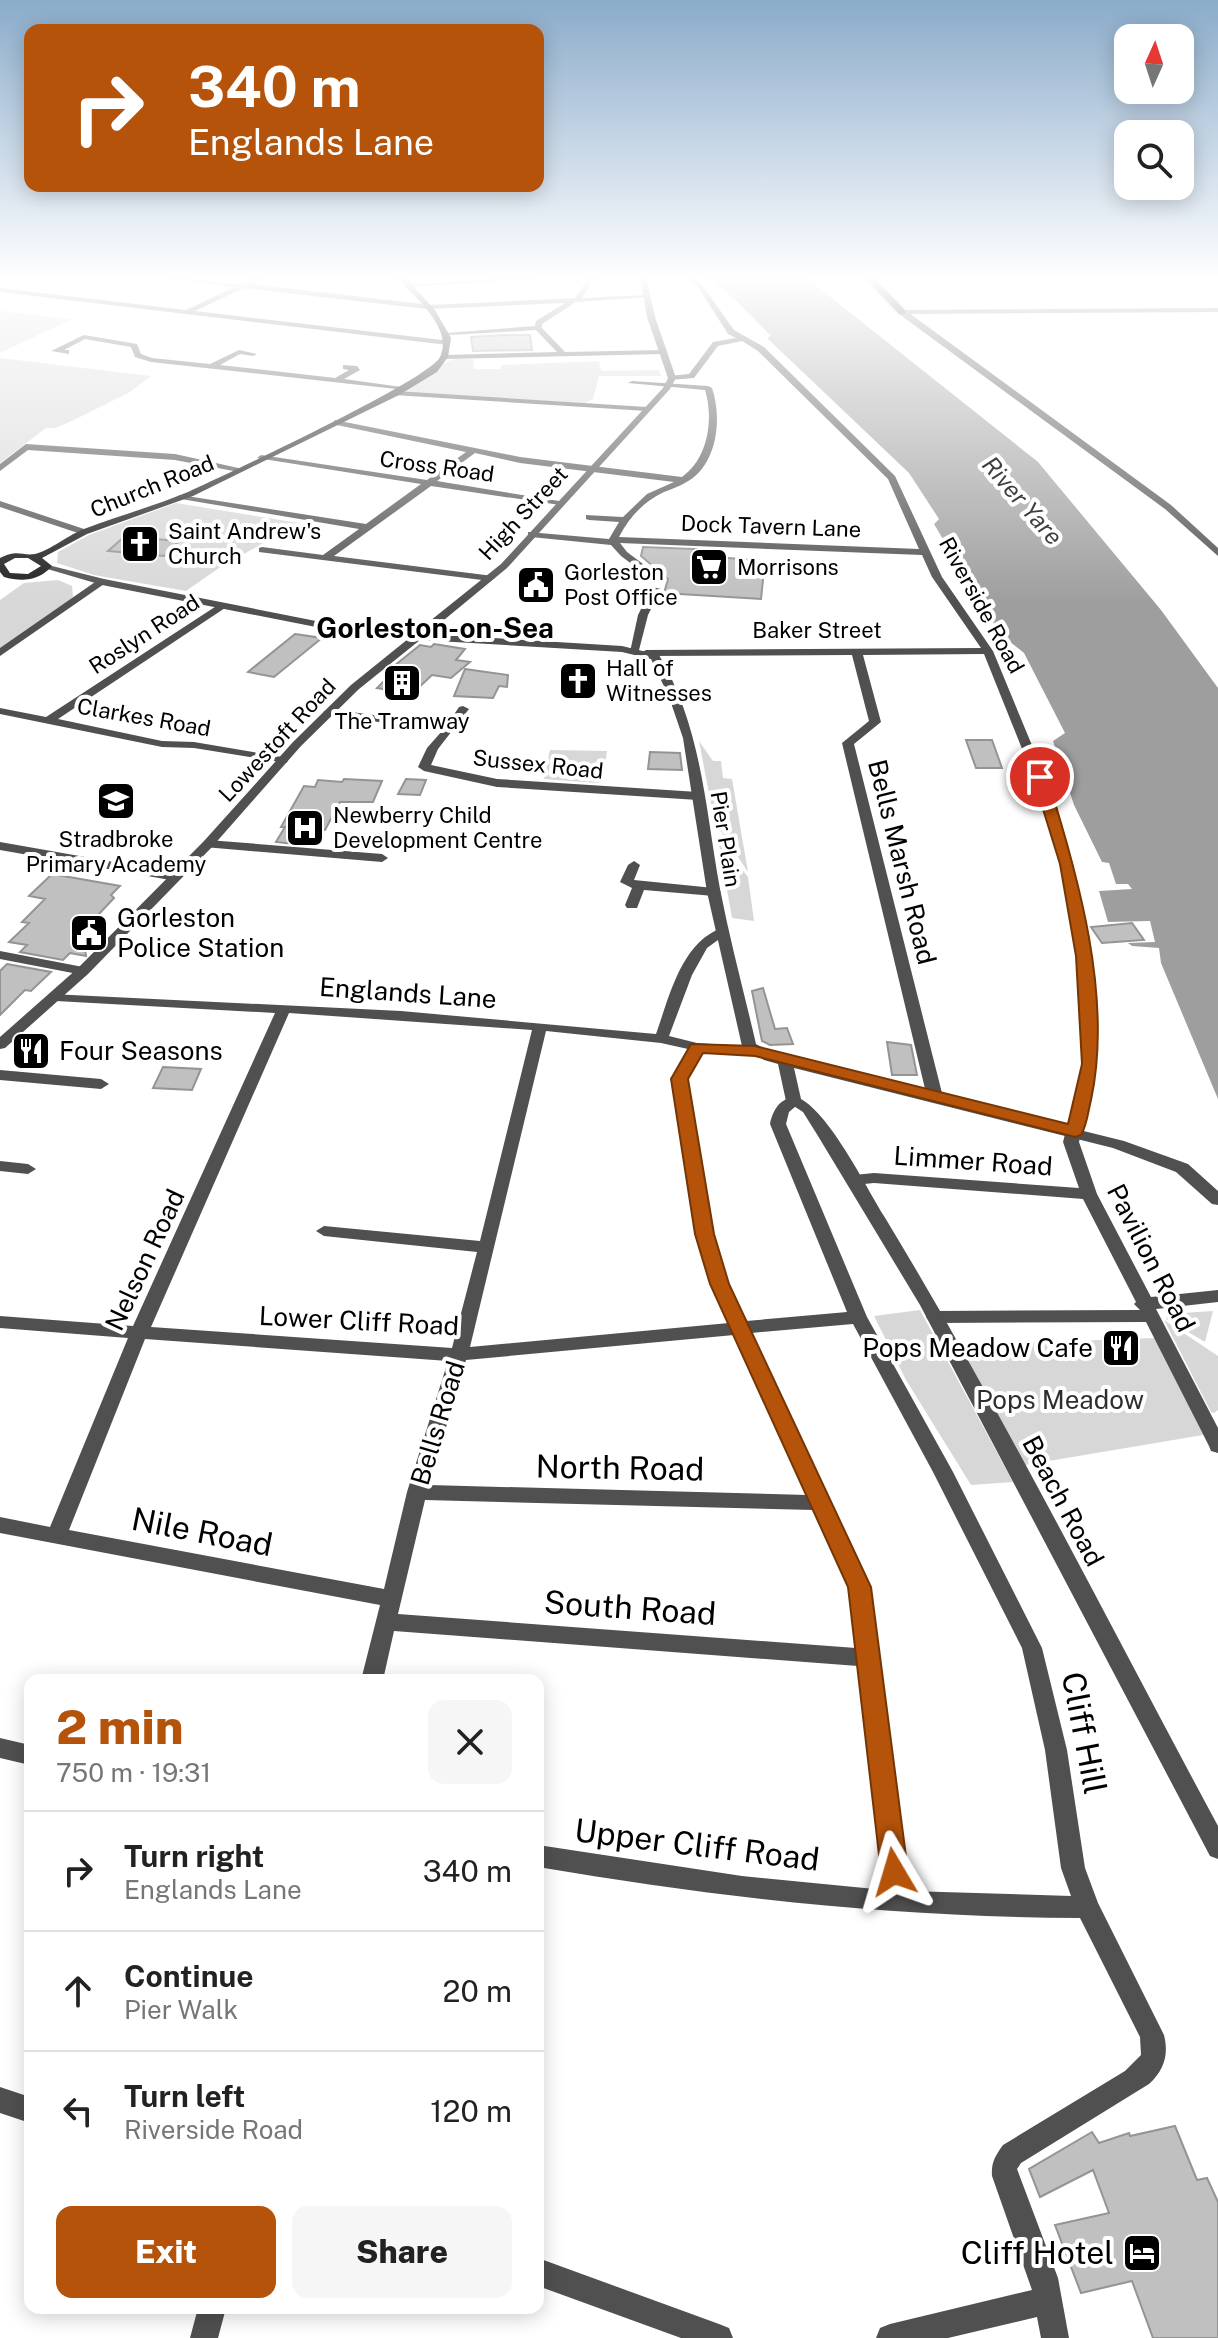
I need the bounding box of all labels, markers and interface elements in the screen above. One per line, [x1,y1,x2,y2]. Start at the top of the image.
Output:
north arrow [1114,24,1194,104]
map controls [1114,24,1194,200]
text: 340 m [188,54,361,120]
icon: right [56,56,160,160]
button: search [1114,120,1194,200]
text: Englands Lane [188,121,434,163]
street label: Cross Road [378,445,496,487]
street label: Church Road [86,449,218,523]
water label: River Yare [977,451,1069,550]
street label: High Street [473,461,573,565]
street label: Dock Tavern Lane [680,510,862,542]
place label: Saint Andrew's Church [168,518,321,569]
church icon: Saint Andrew's Church [119,523,161,565]
street label: Riverside Road [934,532,1030,678]
supermarket icon: Morrisons [688,546,730,588]
place label: Morrisons [737,554,839,580]
place label: Gorleston Post Office [564,559,678,610]
public building icon: Gorleston Post Office [515,564,557,606]
street label: Roslyn Road [84,589,204,679]
district label: Gorleston-on-Sea [316,611,554,644]
street label: Baker Street [752,617,882,643]
place label: Hall of Witnesses [606,655,712,706]
church icon: Hall of Witnesses [557,660,599,702]
building icon: The Tramway [381,662,423,704]
street label: Lowestoft Road [213,673,341,807]
street label: Clarkes Road [75,692,213,742]
place label: The Tramway [334,708,470,734]
pin [1006,743,1074,811]
street label: Sussex Road [471,744,605,784]
icon: arrive [1018,755,1062,799]
street label: Bells Marsh Road [862,756,943,968]
school or university icon: Stradbroke Primary Academy [95,780,137,822]
street label: Pier Plain [706,789,746,889]
place label: Newberry Child Development Centre [333,802,542,853]
hospital icon: Newberry Child Development Centre [284,807,326,849]
place label: Stradbroke Primary Academy [26,826,207,877]
place label: Gorleston Police Station [117,902,284,963]
public building icon: Gorleston Police Station [68,912,110,954]
street label: Englands Lane [318,971,498,1014]
restaurant icon: Four Seasons [10,1030,52,1072]
place label: Four Seasons [59,1035,223,1066]
street label: Limmer Road [892,1139,1054,1182]
street label: Pavilion Road [1101,1179,1202,1337]
street label: Nelson Road [98,1184,191,1335]
street label: Lower Cliff Road [258,1300,460,1341]
restaurant icon: Pops Meadow Cafe [1100,1327,1142,1369]
place label: Pops Meadow Cafe [862,1332,1093,1363]
street label: Bells Road [404,1357,471,1489]
park label: Pops Meadow [976,1384,1144,1415]
street label: Beach Road [1016,1430,1111,1571]
street label: North Road [535,1448,705,1487]
street label: Nile Road [129,1500,276,1563]
street label: South Road [543,1583,717,1632]
street label: Cliff Hill [1055,1669,1114,1797]
text: 2 min [56,1698,184,1755]
button: close [428,1700,512,1784]
text: 750 m · 19:31 [56,1757,211,1788]
street label: Upper Cliff Road [572,1811,822,1878]
position arrow [852,1830,936,1914]
text: Turn right [124,1838,264,1874]
icon: right [56,1849,100,1893]
text: 340 m [423,1853,512,1889]
text: Englands Lane [124,1874,302,1905]
text: Continue [124,1958,254,1994]
icon: ahead [56,1969,100,2013]
text: 20 m [443,1973,512,2009]
text: Pier Walk [124,1994,238,2025]
text: Turn left [124,2078,245,2114]
icon: left [56,2089,100,2133]
text: 120 m [430,2093,512,2129]
text: Riverside Road [124,2114,303,2145]
button: Exit [56,2206,276,2298]
button: Share [292,2206,512,2298]
hotel icon: Cliff Hotel [1121,2232,1163,2274]
place label: Cliff Hotel [961,2234,1114,2271]

